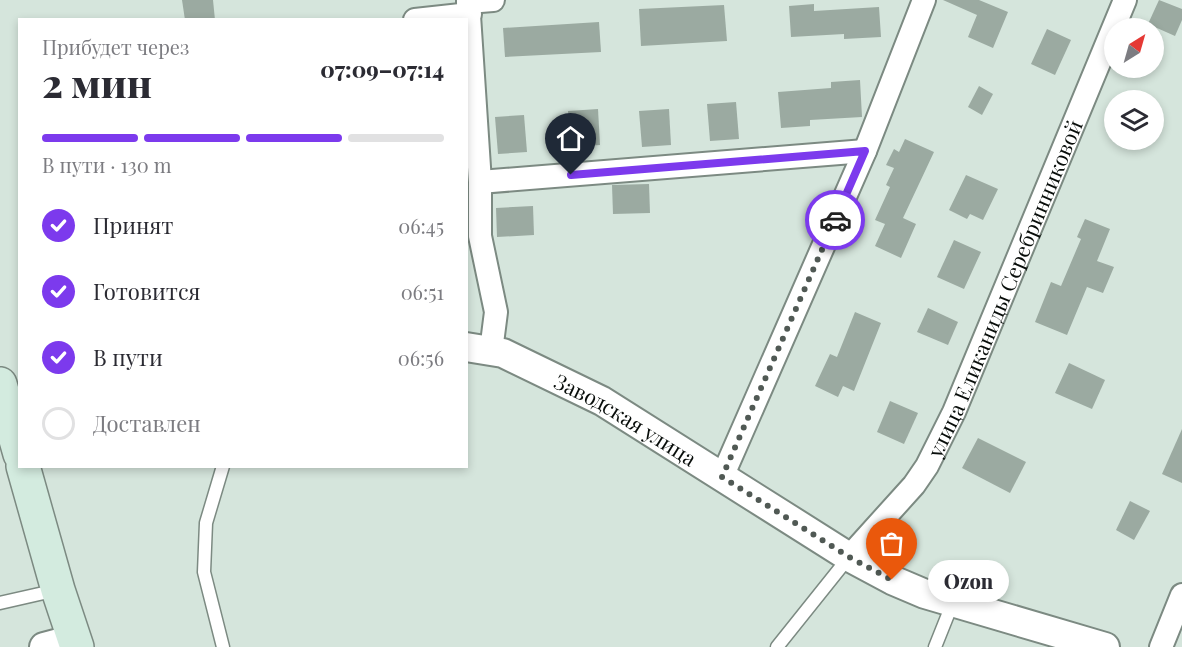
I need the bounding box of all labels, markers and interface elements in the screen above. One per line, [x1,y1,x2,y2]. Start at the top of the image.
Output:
north arrow [1104,18,1164,78]
map controls [1104,18,1164,150]
text: Прибудет через [42,33,189,60]
text: 07:09–07:14 [320,54,444,84]
text: 2 мин [42,56,152,108]
button: layers [1104,90,1164,150]
pin [545,113,596,175]
street label: улица Еликаниды Серебринниковой [919,115,1088,462]
icon: home [554,122,587,155]
text: В пути · 130 m [42,151,171,178]
courier [805,190,865,250]
icon: car [819,204,852,237]
icon: check [42,209,75,242]
text: Принят [93,210,173,240]
text: 06:45 [398,212,444,239]
icon: check [42,275,75,308]
text: Готовится [93,276,200,306]
text: 06:51 [401,278,444,305]
icon: check [42,341,75,374]
text: В пути [93,342,163,372]
text: 06:56 [398,344,444,371]
street label: Заводская улица [550,366,703,472]
text: Доставлен [93,408,201,438]
pin [866,518,917,580]
icon: bag [875,527,908,560]
callout: Ozon [928,559,1009,601]
text: Ozon [944,567,993,594]

